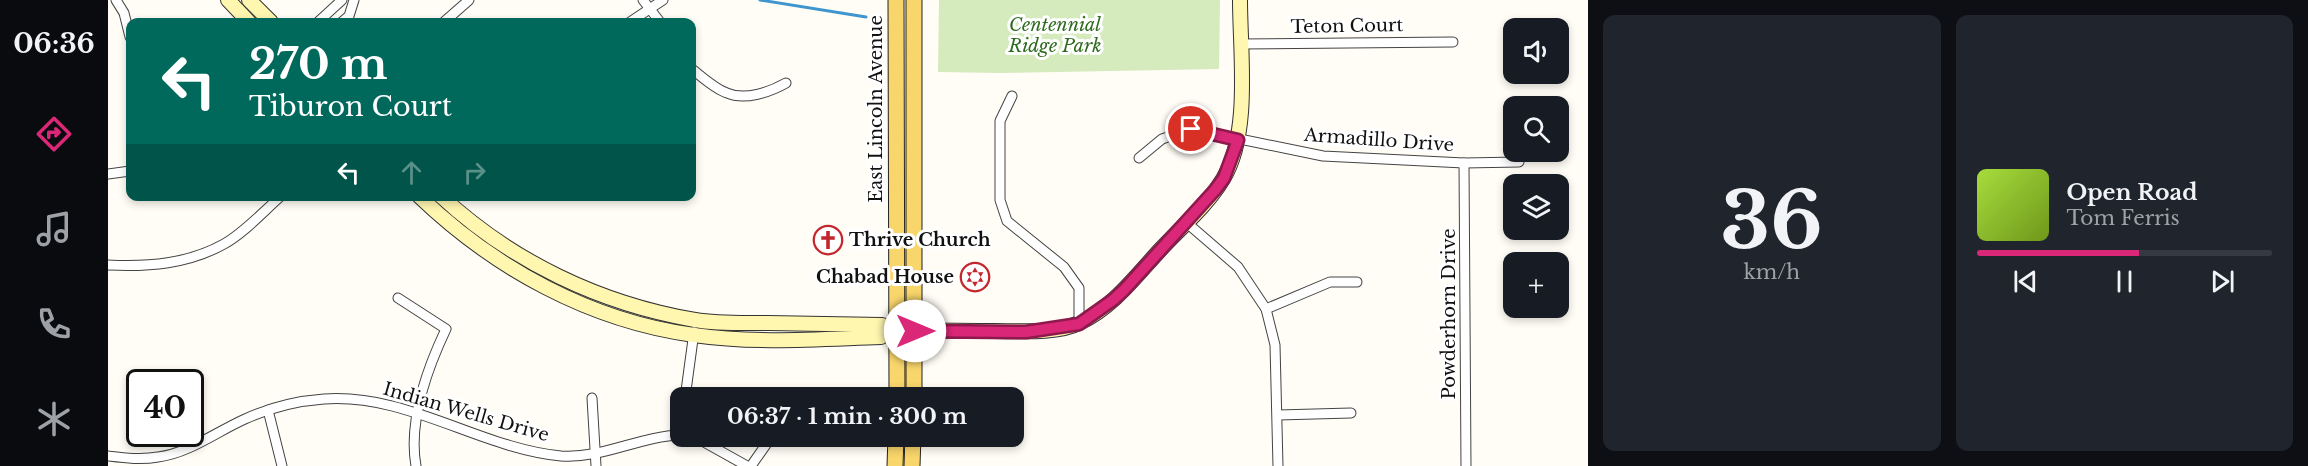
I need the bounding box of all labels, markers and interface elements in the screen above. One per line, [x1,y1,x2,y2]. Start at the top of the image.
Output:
park label: Centennial Ridge Park [1008,14,1101,57]
street label: Teton Court [1290,14,1404,38]
street label: East Lincoln Avenue [865,15,887,203]
map controls [1503,18,1569,318]
button: sound [1503,18,1569,84]
text: 06:36 [13,27,95,60]
text: 270 m [249,38,387,90]
icon: left [150,42,228,120]
text: Tiburon Court [249,90,452,123]
button: search [1503,96,1569,162]
pin [1165,103,1216,154]
icon: arrive [1174,112,1207,145]
icon: directions [33,113,75,155]
street label: Armadillo Drive [1302,124,1455,156]
icon: left [332,156,365,189]
icon: ahead [395,156,428,189]
icon: right [458,156,491,189]
text: 36 [1721,172,1823,269]
button: layers [1503,174,1569,240]
text: Open Road [2067,179,2197,206]
text: Tom Ferris [2067,206,2180,230]
icon: music [33,208,75,250]
church icon: Thrive Church [812,224,844,256]
street label: Powderhorn Drive [1438,228,1460,400]
place label: Thrive Church [849,229,991,251]
button: + [1503,252,1569,318]
text: km/h [1743,260,1800,284]
synagogue icon: Chabad House [959,261,991,293]
icon: previous [2009,265,2042,298]
icon: pause [2108,265,2141,298]
icon: next [2206,265,2239,298]
place label: Chabad House [816,266,954,288]
position arrow [883,299,947,363]
icon: phone [33,303,75,345]
speed limit sign: 40 [126,369,204,447]
street label: Indian Wells Drive [381,378,551,446]
icon: climate [33,398,75,440]
text: 06:37 · 1 min · 300 m [727,403,967,430]

